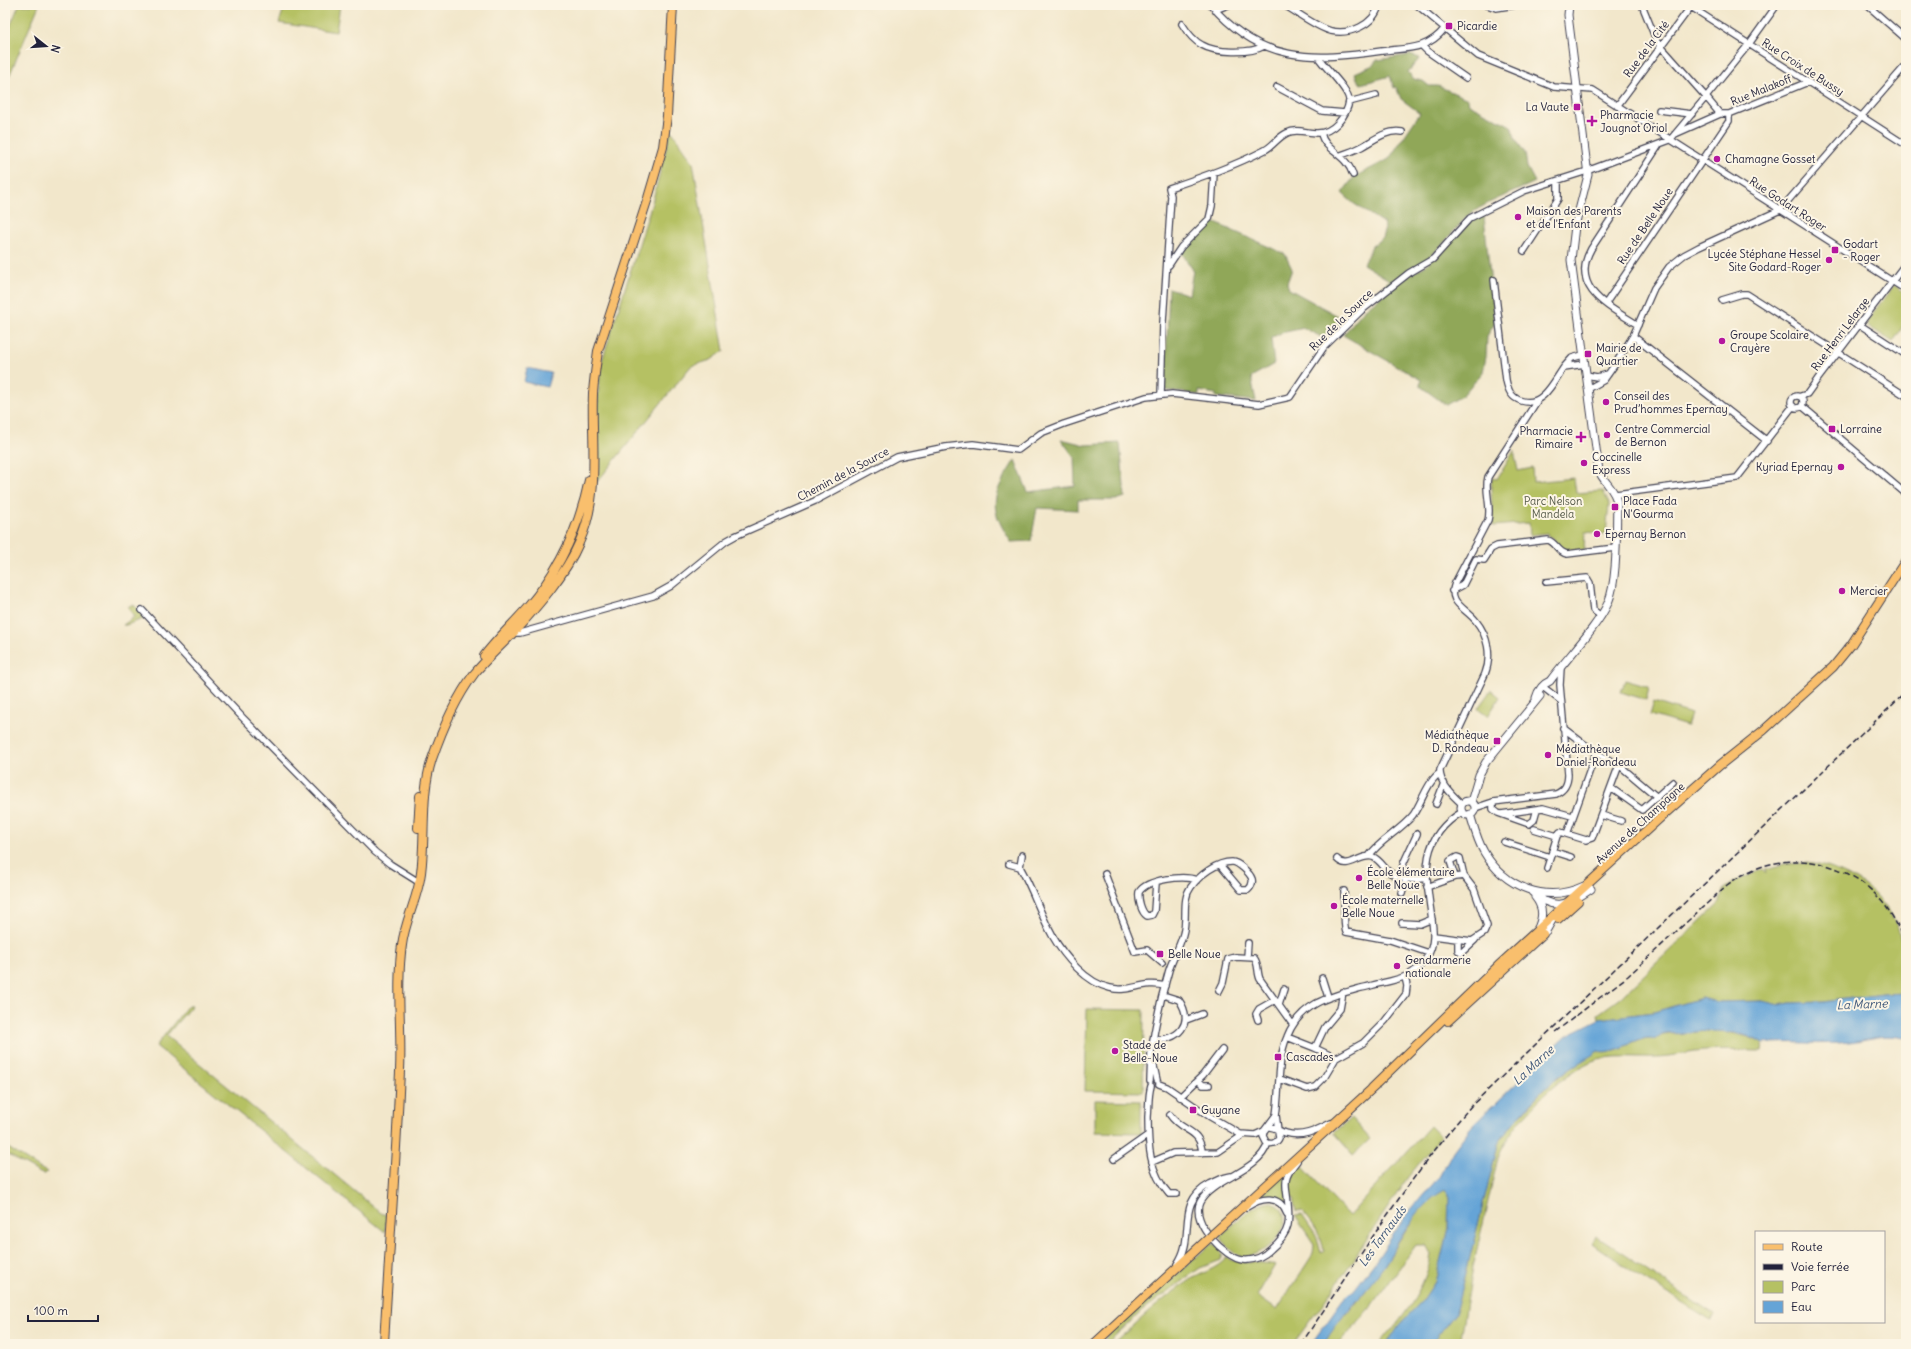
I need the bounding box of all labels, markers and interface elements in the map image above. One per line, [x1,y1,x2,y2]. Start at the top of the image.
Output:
street label: Rue de la Cité [1620,18,1672,80]
place label: Picardie [1457,19,1497,33]
marker: Picardie [1444,21,1454,31]
north arrow [26,26,66,66]
street label: Rue Croix de Bussy [1759,35,1847,99]
text: N [48,43,63,55]
street label: Rue Malakoff [1728,71,1794,109]
place label: La Vaute [1526,100,1569,114]
marker: La Vaute [1572,102,1582,112]
place label: Pharmacie Jougnot Oriol [1600,108,1667,135]
marker: Pharmacie Jougnot Oriol [1587,116,1597,126]
place label: Chamagne Gosset [1725,152,1816,166]
marker: Chamagne Gosset [1712,154,1722,164]
street label: Rue Godart Roger [1747,174,1830,234]
street label: Rue de Belle Noue [1614,185,1676,267]
place label: Maison des Parents et de l'Enfant [1526,204,1621,231]
marker: Maison des Parents et de l'Enfant [1513,212,1523,222]
place label: Godart - Roger [1843,237,1880,264]
marker: Godart - Roger [1830,245,1840,255]
place label: Lycée Stéphane Hessel Site Godard-Roger [1708,247,1822,274]
marker: Lycée Stéphane Hessel Site Godard-Roger [1824,255,1834,265]
street label: Rue de la Source [1306,286,1376,354]
street label: Rue Henri Lelarge [1808,294,1872,373]
place label: Groupe Scolaire Crayère [1730,328,1809,355]
marker: Groupe Scolaire Crayère [1717,336,1727,346]
place label: Mairie de Quartier [1596,341,1642,368]
marker: Mairie de Quartier [1583,349,1593,359]
place label: Conseil des Prud’hommes Epernay [1614,389,1728,416]
marker: Conseil des Prud’hommes Epernay [1601,397,1611,407]
place label: Centre Commercial de Bernon [1615,422,1710,449]
place label: Lorraine [1840,422,1882,436]
place label: Pharmacie Rimaire [1519,424,1573,451]
marker: Lorraine [1827,424,1837,434]
marker: Centre Commercial de Bernon [1602,430,1612,440]
marker: Pharmacie Rimaire [1576,432,1586,442]
street label: Chemin de la Source [795,444,891,504]
place label: Coccinelle Express [1592,450,1642,477]
marker: Coccinelle Express [1579,458,1589,468]
place label: Kyriad Epernay [1756,460,1833,474]
marker: Kyriad Epernay [1836,462,1846,472]
park label: Parc Nelson Mandela [1524,494,1582,521]
place label: Place Fada N'Gourma [1623,494,1677,521]
marker: Place Fada N'Gourma [1610,502,1620,512]
place label: Epernay Bernon [1605,527,1686,541]
marker: Epernay Bernon [1592,529,1602,539]
place label: Mercier [1850,584,1888,598]
marker: Mercier [1837,586,1847,596]
place label: Médiathèque D. Rondeau [1425,728,1490,755]
marker: Médiathèque D. Rondeau [1492,736,1502,746]
place label: Médiathèque Daniel-Rondeau [1556,742,1637,769]
marker: Médiathèque Daniel-Rondeau [1543,750,1553,760]
street label: Avenue de Champagne [1593,779,1687,867]
place label: École élémentaire Belle Noue [1367,864,1455,892]
marker: École élémentaire Belle Noue [1354,873,1364,883]
place label: École maternelle Belle Noue [1342,892,1424,920]
marker: École maternelle Belle Noue [1329,901,1339,911]
place label: Belle Noue [1168,947,1221,961]
marker: Belle Noue [1155,949,1165,959]
place label: Gendarmerie nationale [1405,953,1471,980]
marker: Gendarmerie nationale [1392,961,1402,971]
water label: La Marne [1836,996,1889,1012]
place label: Stade de Belle-Noue [1123,1038,1178,1065]
water label: La Marne [1509,1041,1558,1088]
marker: Stade de Belle-Noue [1110,1046,1120,1056]
place label: Cascades [1286,1050,1334,1064]
marker: Cascades [1273,1052,1283,1062]
place label: Guyane [1201,1103,1240,1117]
marker: Guyane [1188,1105,1198,1115]
water label: Les Tarnauds [1355,1201,1410,1269]
legend [1755,1231,1885,1323]
text: Route [1791,1239,1823,1254]
text: Voie ferrée [1791,1259,1849,1274]
text: Parc [1791,1279,1816,1294]
scale bar [28,1297,98,1323]
text: Eau [1791,1299,1812,1314]
text: 100 m [34,1303,68,1318]

